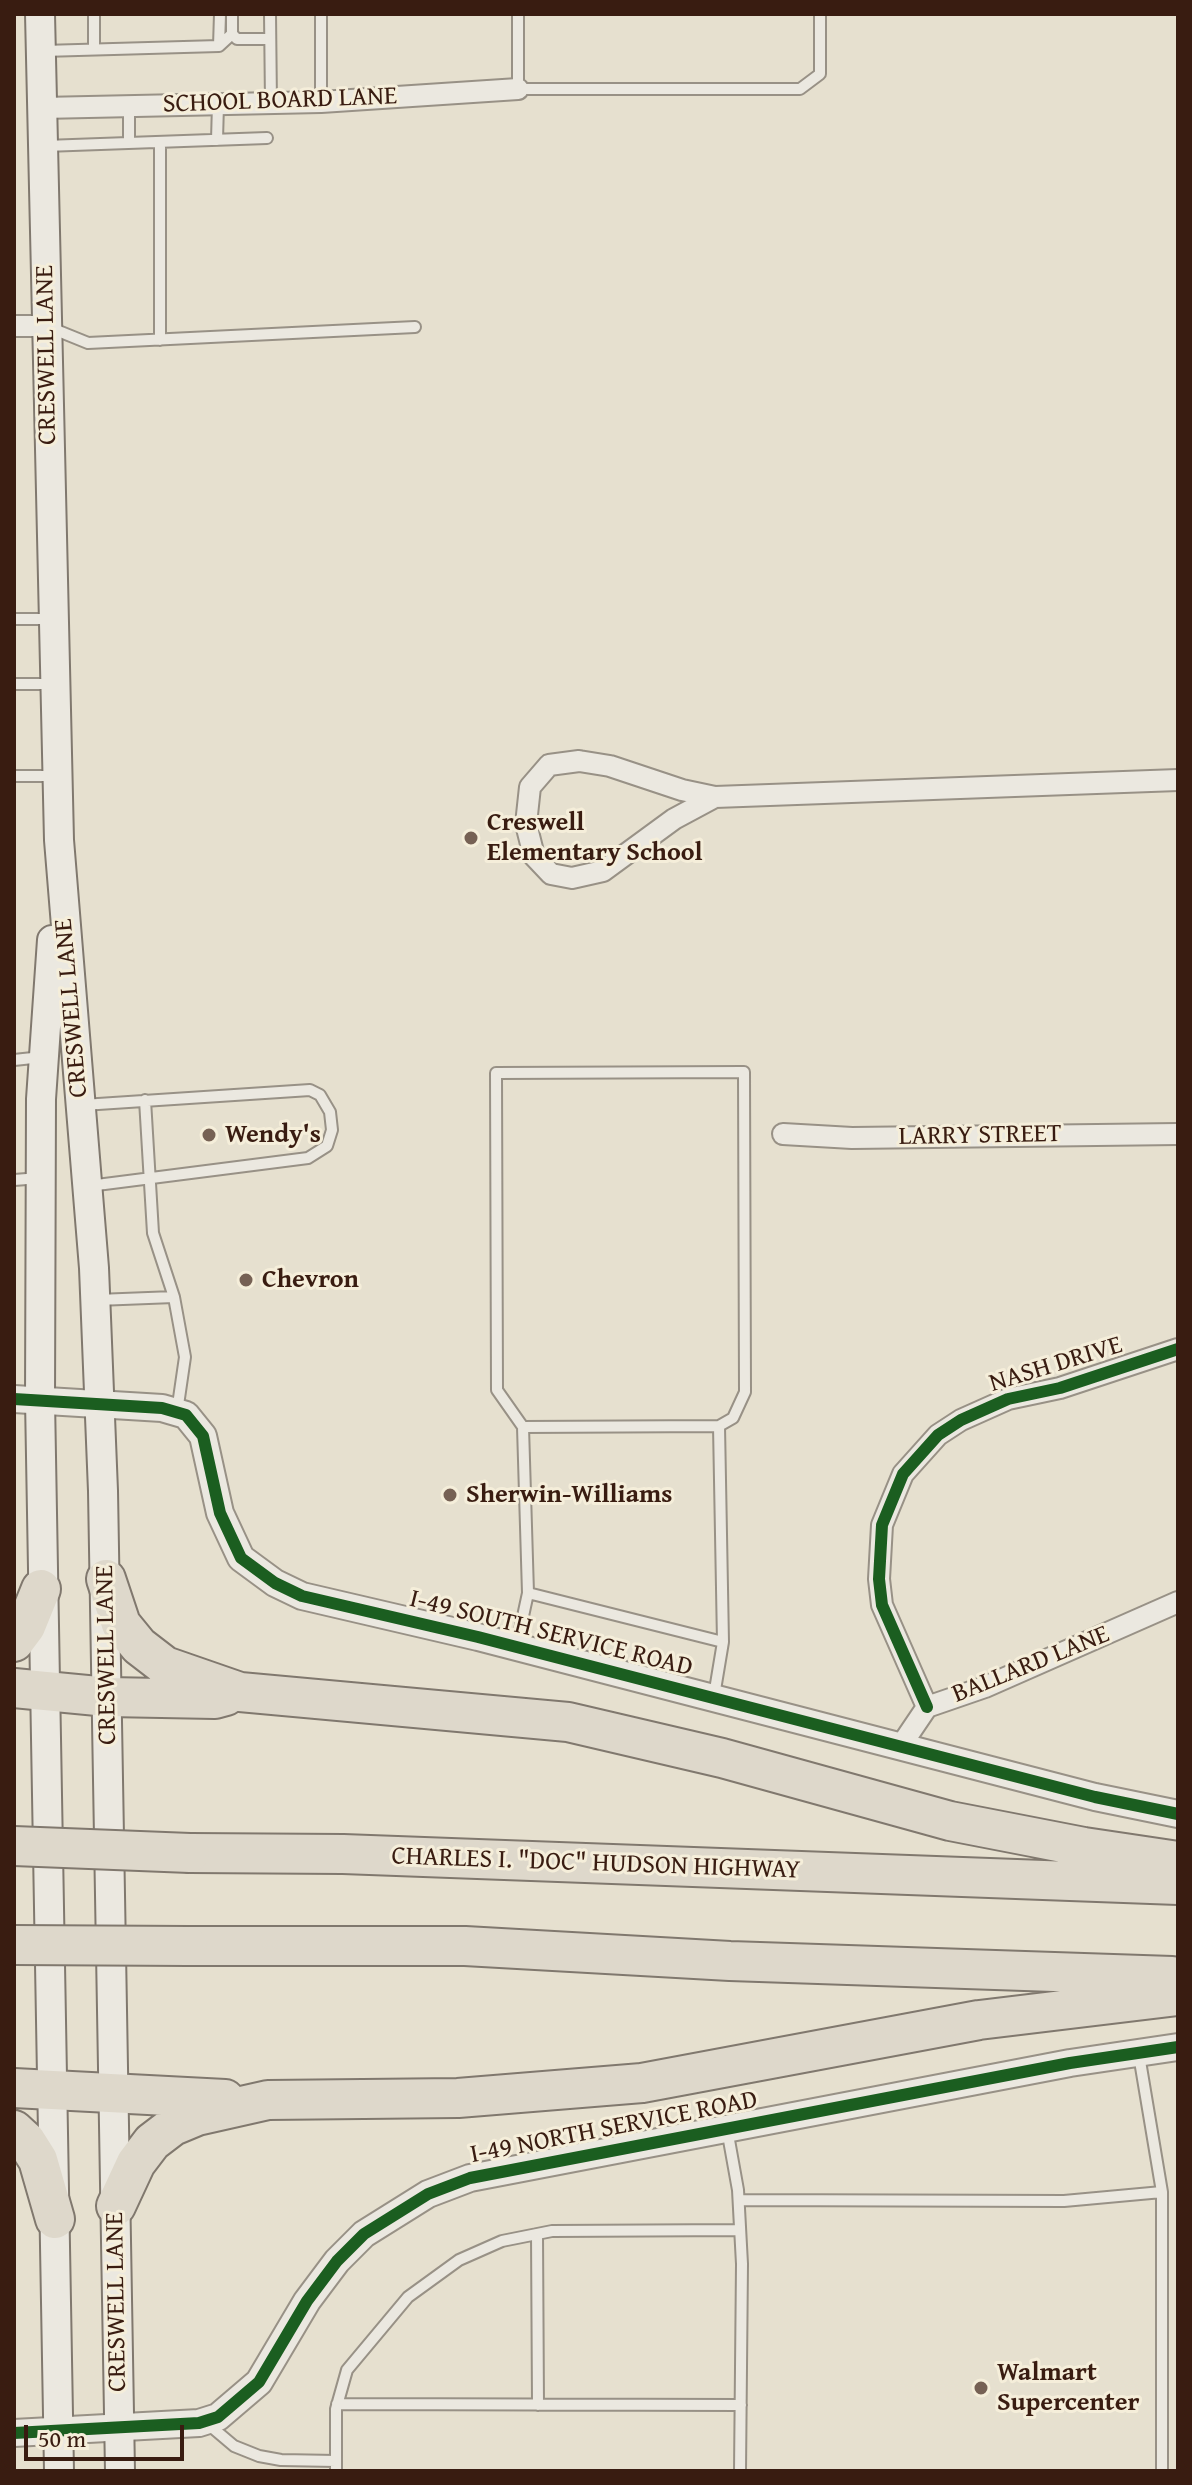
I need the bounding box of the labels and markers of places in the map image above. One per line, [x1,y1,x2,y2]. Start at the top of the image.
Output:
place label: Creswell Elementary School [487,807,703,868]
marker: Creswell Elementary School [462,829,480,847]
place label: Wendy's [225,1119,321,1151]
marker: Wendy's [200,1126,218,1144]
place label: Chevron [262,1264,359,1296]
marker: Chevron [237,1271,255,1289]
place label: Sherwin-Williams [466,1479,672,1511]
marker: Sherwin-Williams [441,1486,459,1504]
place label: Walmart Supercenter [997,2357,1139,2418]
marker: Walmart Supercenter [972,2379,990,2397]

